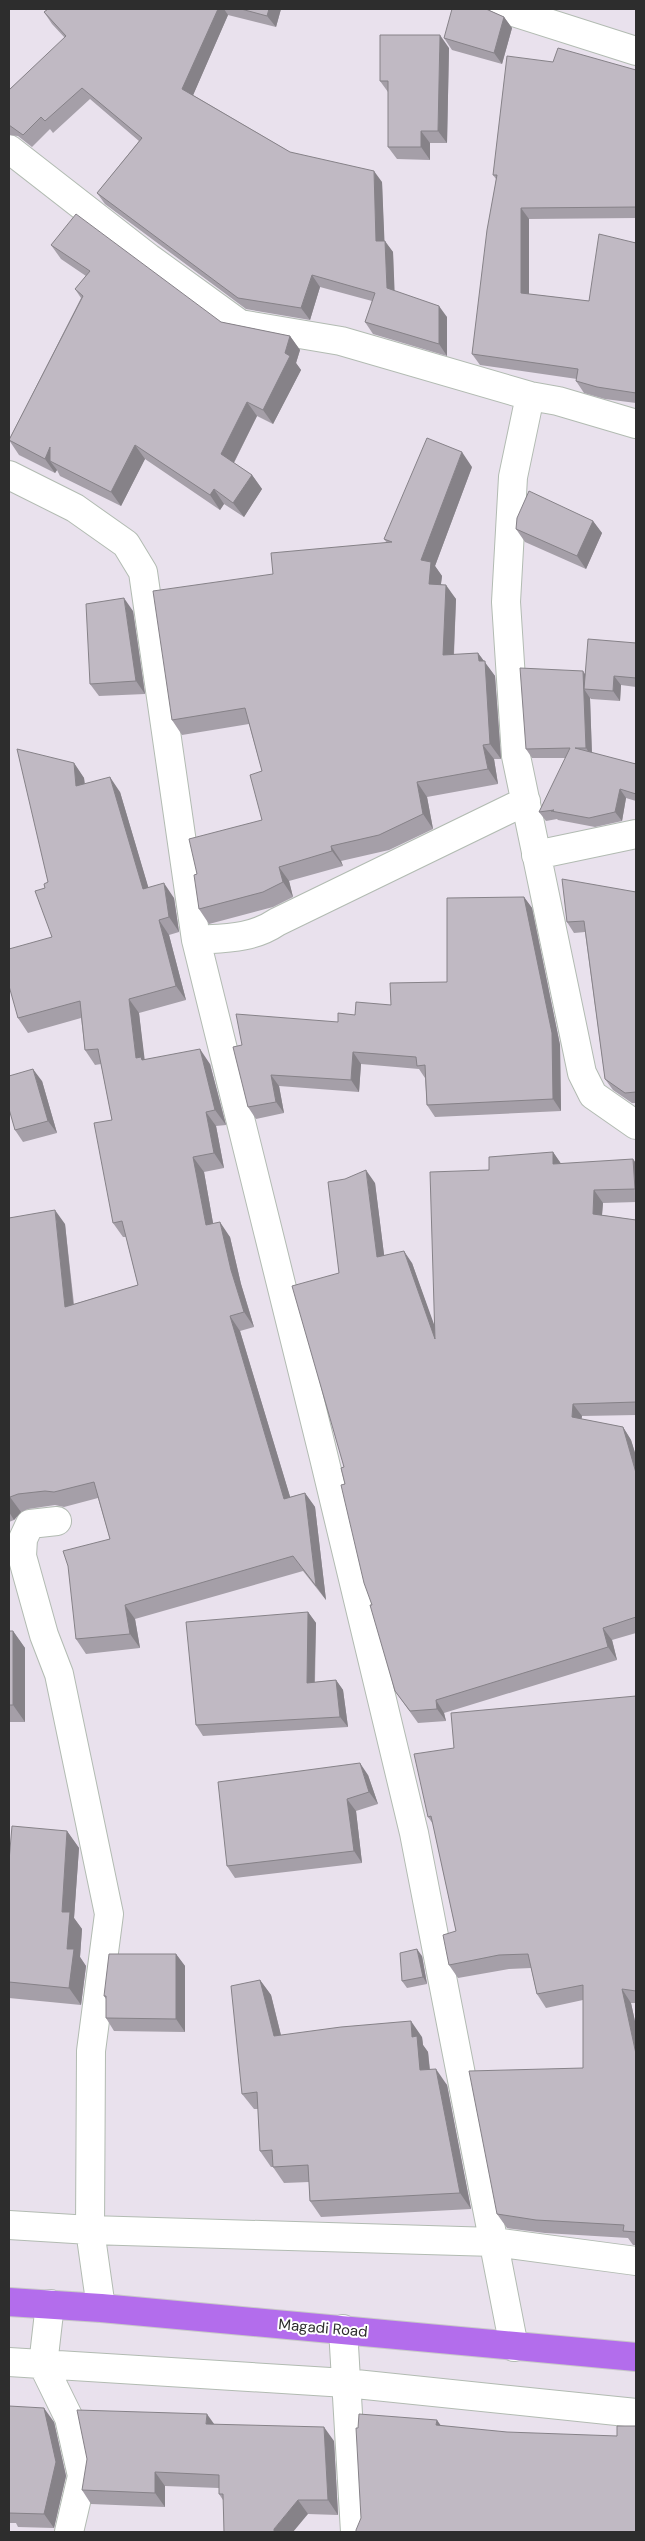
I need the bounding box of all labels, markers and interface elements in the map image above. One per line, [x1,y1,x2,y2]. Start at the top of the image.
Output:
street label: Magadi Road [278,2314,368,2342]

